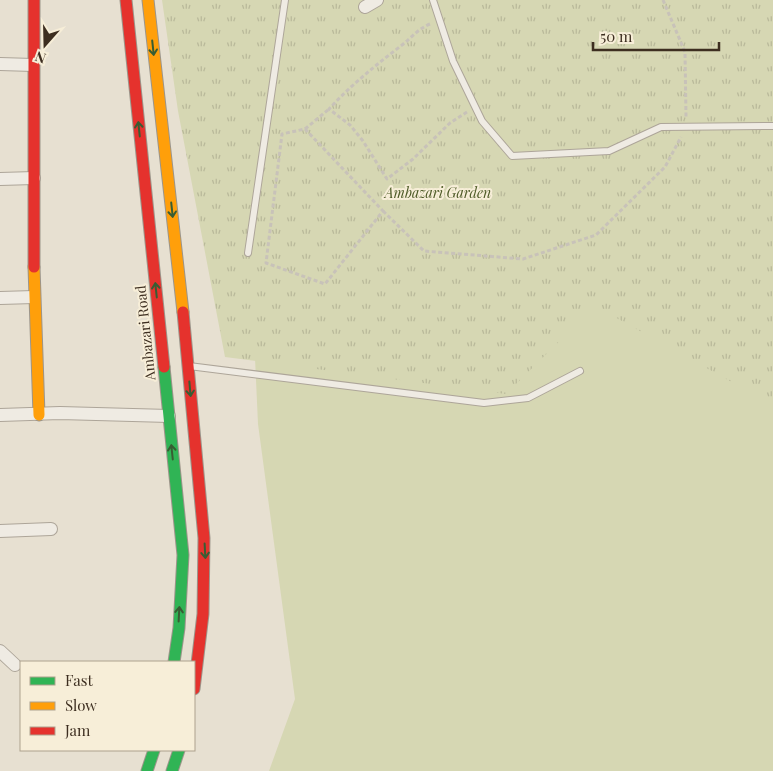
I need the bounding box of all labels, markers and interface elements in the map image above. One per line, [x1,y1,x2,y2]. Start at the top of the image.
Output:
north arrow [20,20,70,70]
scale bar [593,20,719,52]
text: 50 m [600,26,633,46]
one-way arrow [148,40,158,56]
text: N [32,47,48,68]
one-way arrow [134,121,144,137]
park label: Ambazari Garden [383,183,491,202]
one-way arrow [167,202,177,218]
one-way arrow [151,283,161,299]
street label: Ambazari Road [131,285,160,382]
one-way arrow [185,381,195,397]
one-way arrow [167,444,177,460]
one-way arrow [200,543,209,559]
one-way arrow [175,606,184,622]
legend [20,661,195,751]
text: Fast [65,670,94,690]
text: Slow [65,695,97,715]
text: Jam [64,720,91,740]

